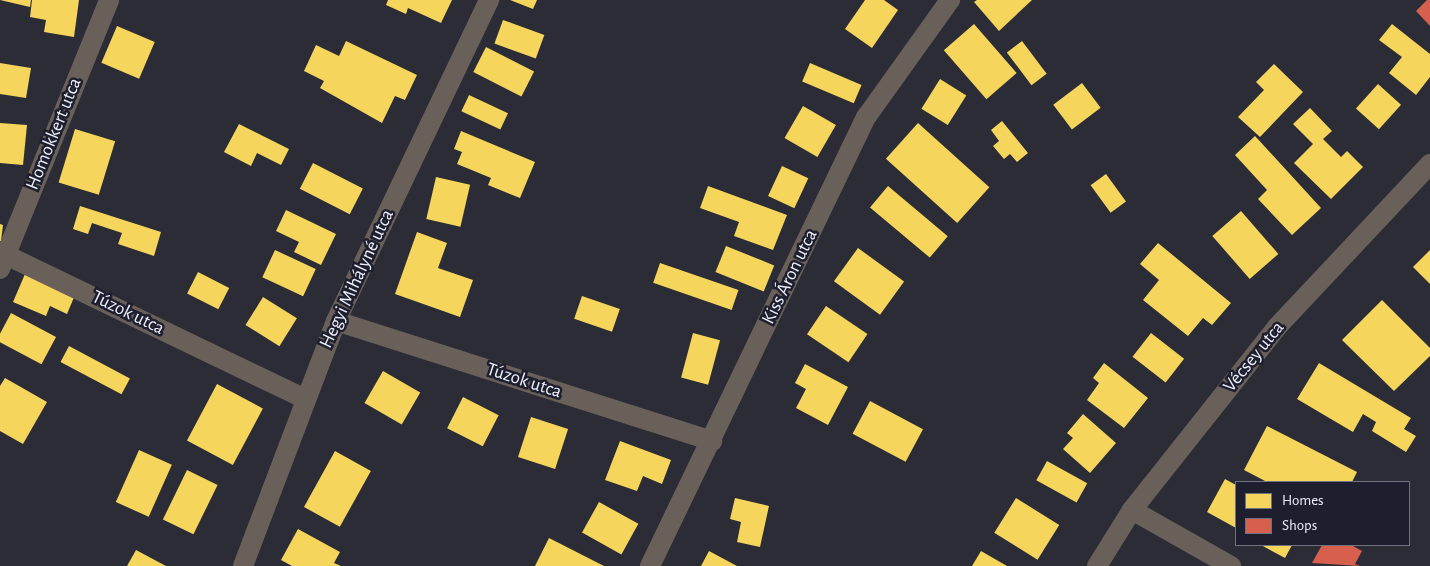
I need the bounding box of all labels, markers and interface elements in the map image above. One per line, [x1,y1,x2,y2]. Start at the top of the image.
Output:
street label: Homokkert utca [21,75,87,193]
street label: Hegyi Mihályné utca [315,206,399,352]
street label: Kiss Áron utca [757,226,823,328]
street label: Túzok utca [88,286,168,340]
street label: Vécsey utca [1219,317,1289,397]
street label: Túzok utca [484,358,564,404]
legend [1235,481,1410,546]
text: Homes [1282,493,1324,508]
text: Shops [1282,518,1317,533]

